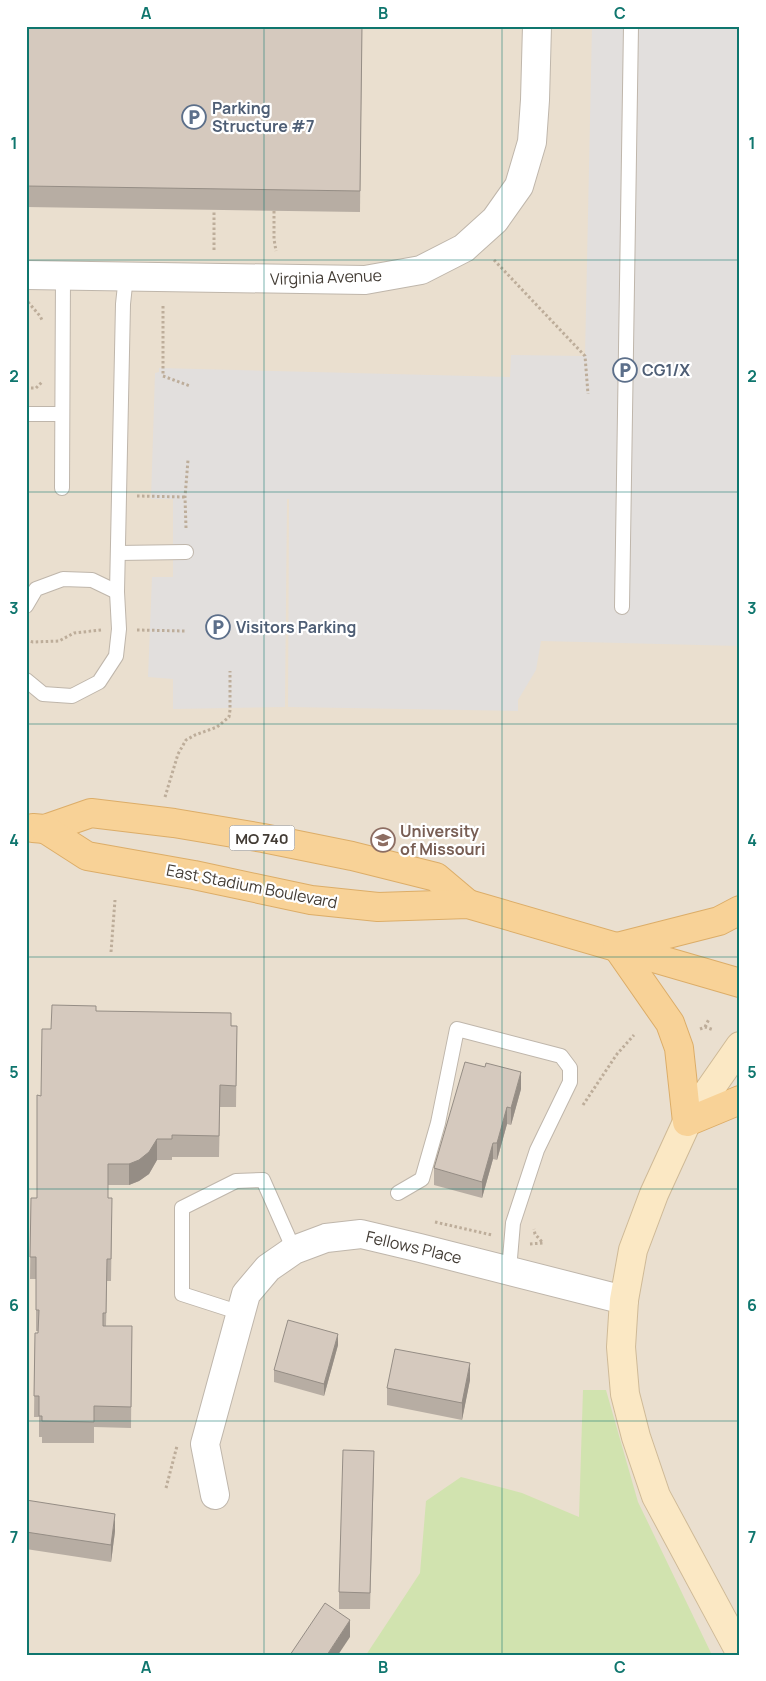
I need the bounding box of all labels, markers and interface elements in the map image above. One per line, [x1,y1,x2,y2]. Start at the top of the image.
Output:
text: A [141,2,152,24]
text: B [378,2,388,24]
text: C [614,2,626,24]
place label: Parking Structure #7 [212,97,314,137]
parking icon: Parking Structure #7 [181,104,207,130]
text: 1 [10,132,18,154]
text: 1 [748,132,756,154]
street label: Virginia Avenue [270,264,382,290]
parking icon: CG1/X [612,357,638,383]
place label: CG1/X [642,359,690,381]
text: 2 [9,365,19,387]
text: 2 [747,365,757,387]
text: 3 [9,597,19,619]
text: 3 [747,597,757,619]
parking icon: Visitors Parking [205,614,231,640]
place label: Visitors Parking [236,616,356,638]
place label: University of Missouri [400,820,485,860]
road number: MO 740 [230,826,294,850]
school or university icon: University of Missouri [370,827,396,853]
text: 4 [9,829,19,851]
text: 4 [747,829,757,851]
street label: East Stadium Boulevard [165,859,339,913]
text: 5 [9,1061,19,1083]
text: 5 [747,1061,757,1083]
street label: Fellows Place [364,1225,464,1269]
text: 6 [9,1294,19,1316]
text: 6 [747,1294,757,1316]
text: 7 [10,1526,18,1548]
text: 7 [748,1526,756,1548]
text: A [141,1656,152,1678]
text: B [378,1656,388,1678]
text: C [614,1656,626,1678]

